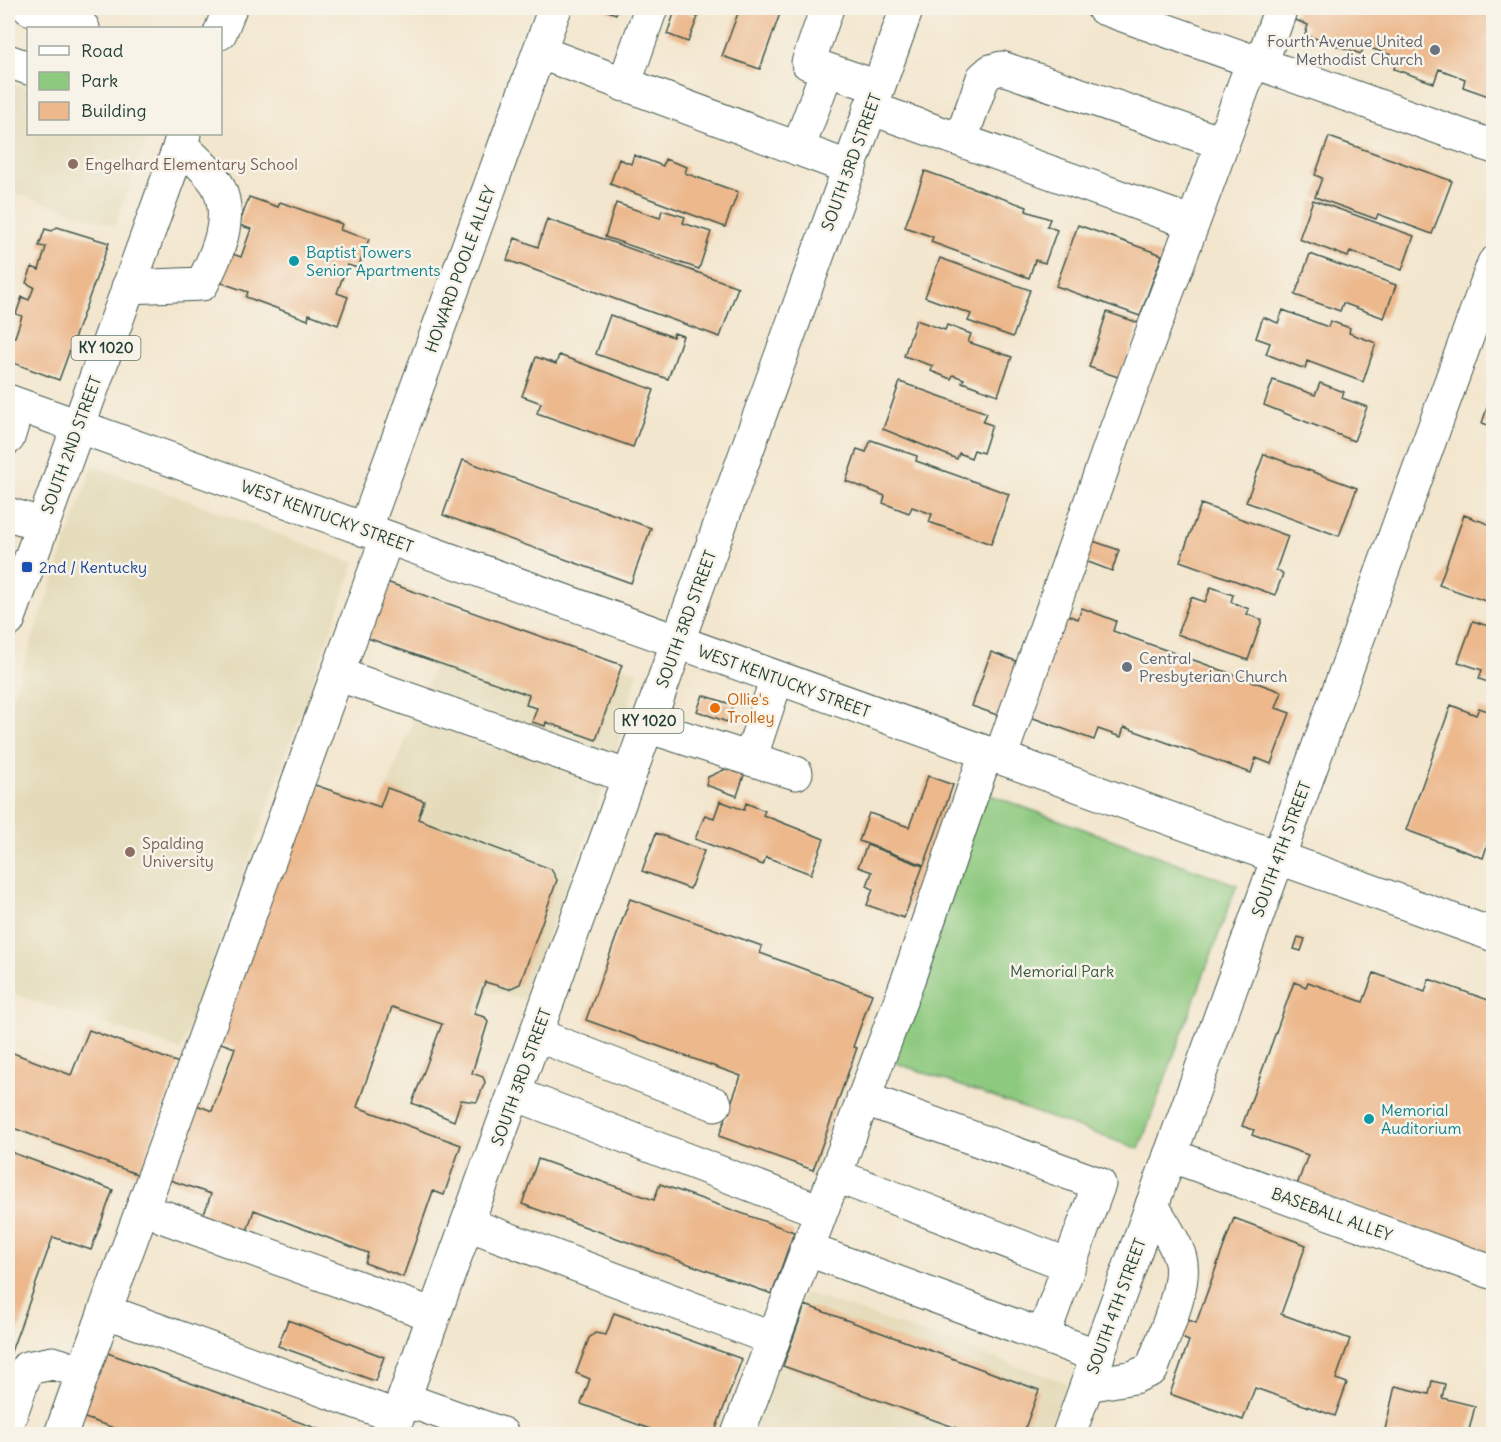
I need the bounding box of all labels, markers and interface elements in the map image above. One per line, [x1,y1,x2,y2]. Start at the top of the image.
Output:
legend [27,27,222,135]
place label: Fourth Avenue United Methodist Church [1267,31,1423,69]
text: Road [81,39,124,62]
marker: Fourth Avenue United Methodist Church [1428,43,1442,57]
text: Park [81,69,118,92]
street label: SOUTH 3RD STREET [817,91,885,233]
text: Building [81,99,146,122]
place label: Engelhard Elementary School [85,154,298,174]
marker: Engelhard Elementary School [66,157,80,171]
street label: HOWARD POOLE ALLEY [421,183,500,355]
place label: Baptist Towers Senior Apartments [306,242,441,280]
marker: Baptist Towers Senior Apartments [287,254,301,268]
road number: KY 1020 [72,336,140,360]
street label: SOUTH 2ND STREET [37,373,105,517]
street label: WEST KENTUCKY STREET [238,475,416,557]
street label: SOUTH 3RD STREET [652,548,720,690]
place label: 2nd / Kentucky [39,557,147,577]
marker: 2nd / Kentucky [20,560,34,574]
street label: WEST KENTUCKY STREET [695,640,873,722]
place label: Central Presbyterian Church [1139,648,1287,686]
marker: Central Presbyterian Church [1120,660,1134,674]
place label: Ollie's Trolley [727,689,775,727]
marker: Ollie's Trolley [708,701,722,715]
road number: KY 1020 [614,709,684,733]
street label: SOUTH 4TH STREET [1247,778,1315,920]
place label: Spalding University [142,833,214,871]
marker: Spalding University [123,845,137,859]
park label: Memorial Park [1010,961,1114,981]
street label: SOUTH 3RD STREET [487,1006,555,1148]
place label: Memorial Auditorium [1381,1100,1461,1138]
marker: Memorial Auditorium [1362,1112,1376,1126]
street label: BASEBALL ALLEY [1269,1183,1395,1245]
street label: SOUTH 4TH STREET [1082,1235,1150,1377]

